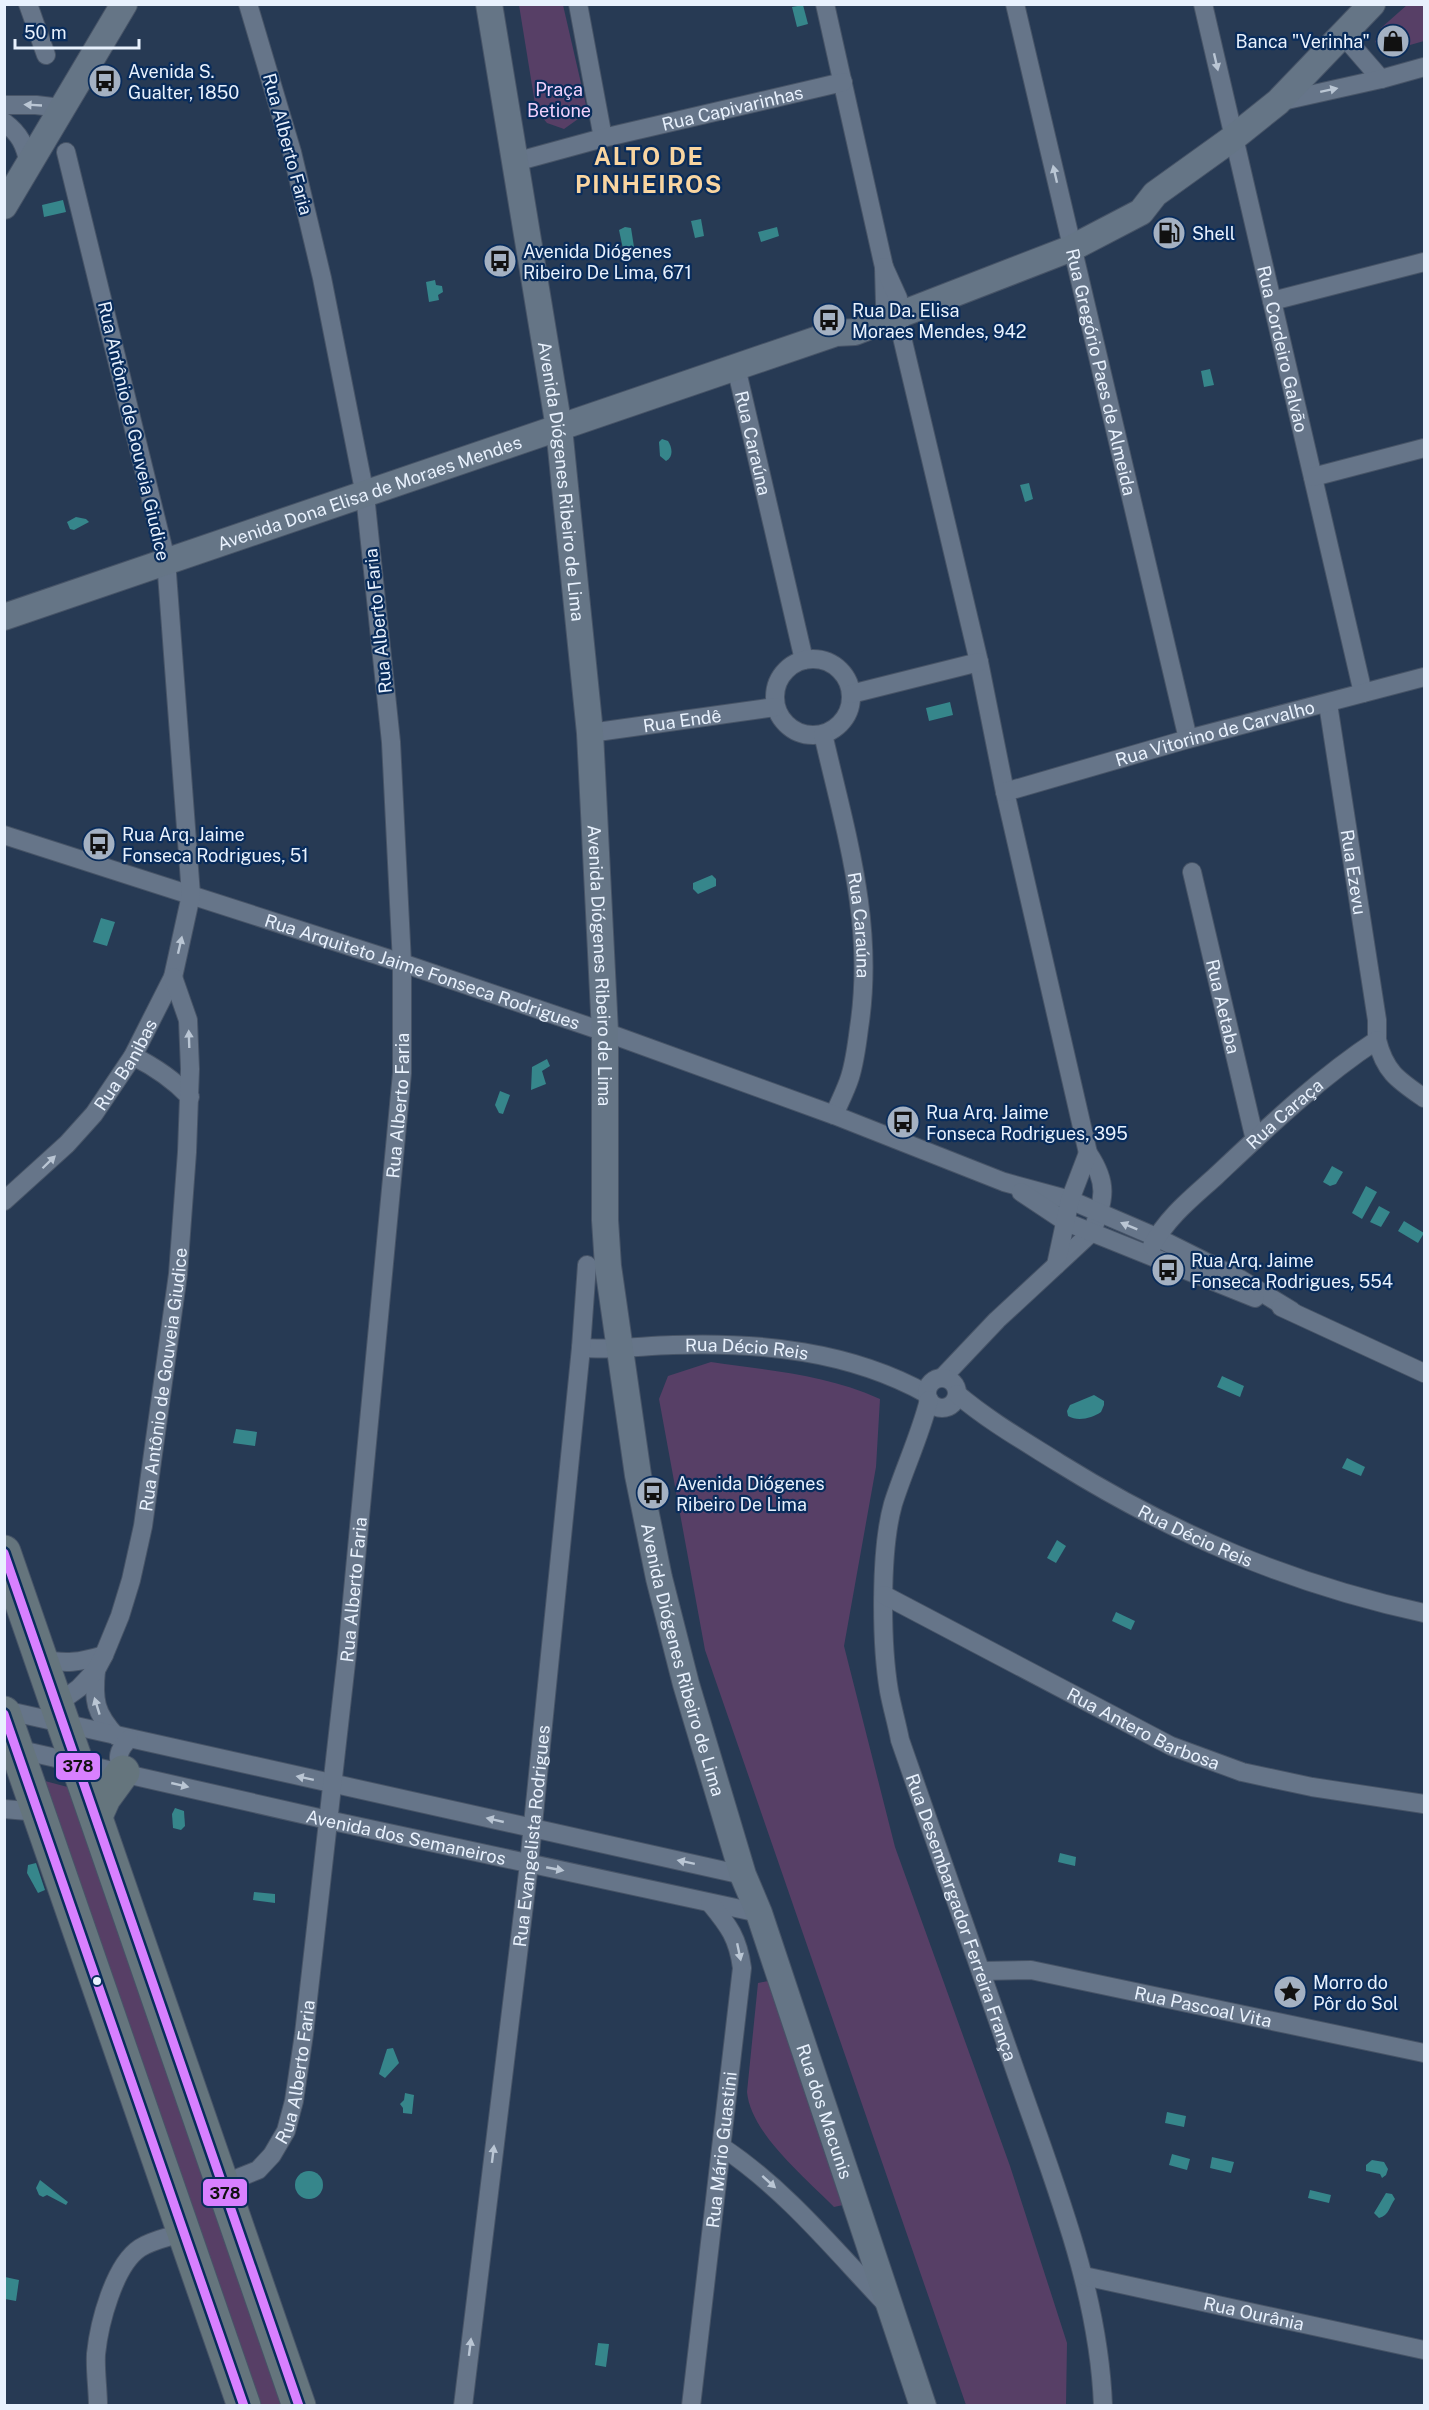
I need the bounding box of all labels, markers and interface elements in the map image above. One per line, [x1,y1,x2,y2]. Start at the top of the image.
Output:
scale bar [15,12,140,50]
text: 50 m [24,22,67,43]
shop icon: Banca "Verinha" [1375,23,1411,59]
place label: Banca "Verinha" [1235,31,1370,52]
one-way arrow [1212,52,1221,71]
place label: Avenida S. Gualter, 1850 [128,61,239,103]
bus stop icon: Avenida S. Gualter, 1850 [87,63,123,99]
street label: Rua Alberto Faria [259,71,317,217]
park label: Praça Betione [527,79,591,121]
street label: Rua Capivarinhas [660,81,805,134]
one-way arrow [1320,85,1338,95]
one-way arrow [23,100,42,109]
district label: ALTO DE PINHEIROS [575,142,723,198]
one-way arrow [1049,165,1059,183]
fuel station icon: Shell [1151,215,1187,251]
place label: Shell [1192,223,1235,244]
place label: Avenida Diógenes Ribeiro De Lima, 671 [523,241,692,283]
bus stop icon: Avenida Diógenes Ribeiro De Lima, 671 [482,243,518,279]
street label: Rua Gregório Paes de Almeida [1062,246,1141,498]
street label: Rua Cordeiro Galvão [1254,263,1313,434]
street label: Rua Antônio de Gouveia Giudice [94,299,174,563]
place label: Rua Da. Elisa Moraes Mendes, 942 [852,300,1026,342]
bus stop icon: Rua Da. Elisa Moraes Mendes, 942 [811,302,847,338]
street label: Avenida Diógenes Ribeiro de Lima [534,340,589,622]
street label: Rua Caraúna [731,389,776,497]
street label: Avenida Dona Elisa de Moraes Mendes [214,431,524,554]
street label: Rua Alberto Faria [360,547,396,695]
street label: Rua Vitorino de Carvalho [1113,696,1317,770]
street label: Rua Endê [641,704,723,736]
place label: Rua Arq. Jaime Fonseca Rodrigues, 51 [122,824,309,866]
street label: Avenida Diógenes Ribeiro de Lima [584,824,616,1106]
bus stop icon: Rua Arq. Jaime Fonseca Rodrigues, 51 [81,826,117,862]
street label: Rua Ezevu [1337,828,1371,916]
street label: Rua Caraúna [844,870,874,978]
street label: Rua Arquiteto Jaime Fonseca Rodrigues [262,909,583,1033]
one-way arrow [176,935,185,954]
street label: Rua Aetaba [1202,957,1245,1056]
street label: Rua Banibas [89,1015,161,1114]
one-way arrow [185,1029,194,1048]
street label: Rua Alberto Faria [382,1033,413,1179]
street label: Rua Caraça [1242,1074,1327,1153]
place label: Rua Arq. Jaime Fonseca Rodrigues, 395 [926,1102,1128,1144]
bus stop icon: Rua Arq. Jaime Fonseca Rodrigues, 395 [885,1104,921,1140]
one-way arrow [41,1155,56,1169]
one-way arrow [1120,1221,1138,1230]
street label: Rua Antônio de Gouveia Giudice [135,1247,190,1513]
place label: Rua Arq. Jaime Fonseca Rodrigues, 554 [1191,1250,1393,1292]
bus stop icon: Rua Arq. Jaime Fonseca Rodrigues, 554 [1150,1252,1186,1288]
street label: Rua Décio Reis [685,1334,810,1363]
place label: Avenida Diógenes Ribeiro De Lima [676,1473,825,1515]
bus stop icon: Avenida Diógenes Ribeiro De Lima [635,1475,671,1511]
street label: Rua Décio Reis [1135,1500,1256,1571]
street label: Rua Alberto Faria [336,1516,370,1663]
street label: Avenida Diógenes Ribeiro de Lima [638,1521,729,1799]
street label: Rua Antero Barbosa [1064,1683,1223,1773]
one-way arrow [92,1697,101,1715]
street label: Rua Evangelista Rodrigues [508,1724,553,1948]
line badge: 378 [55,1752,101,1781]
text: 378 [63,1757,94,1776]
street label: Rua Desembargador Ferreira França [902,1771,1022,2064]
one-way arrow [295,1773,314,1782]
one-way arrow [171,1780,189,1790]
street label: Avenida dos Semaneiros [304,1805,508,1869]
one-way arrow [485,1815,504,1824]
one-way arrow [676,1857,695,1866]
one-way arrow [545,1865,564,1874]
one-way arrow [735,1943,744,1962]
place label: Morro do Pôr do Sol [1313,1972,1399,2014]
place icon: Morro do Pôr do Sol [1272,1974,1308,2010]
unlabelled marker [91,1975,103,1987]
street label: Rua Pascoal Vita [1133,1982,1274,2031]
street label: Rua Alberto Faria [270,1999,318,2147]
street label: Rua dos Macunis [793,2041,857,2182]
street label: Rua Mário Guastini [701,2070,740,2229]
one-way arrow [489,2144,498,2163]
one-way arrow [761,2175,776,2188]
line badge: 378 [202,2178,248,2207]
text: 378 [210,2184,241,2203]
street label: Rua Ourânia [1202,2292,1306,2334]
one-way arrow [465,2338,475,2357]

